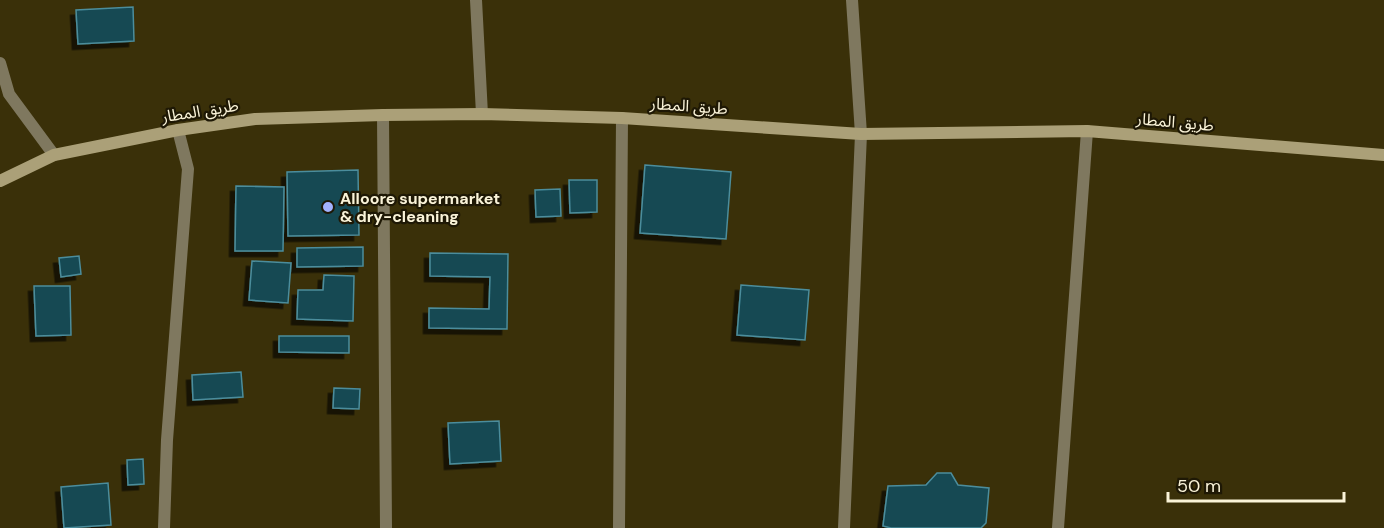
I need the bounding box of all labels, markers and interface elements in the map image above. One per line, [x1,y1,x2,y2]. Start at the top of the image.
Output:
street label: طريق المطار [648,93,729,119]
street label: طريق المطار [159,95,240,128]
street label: طريق المطار [1134,108,1215,136]
place label: Alloore supermarket & dry-cleaning [340,188,500,227]
marker: Alloore supermarket & dry-cleaning [321,200,335,214]
scale bar [1168,465,1344,503]
text: 50 m [1177,474,1221,498]

